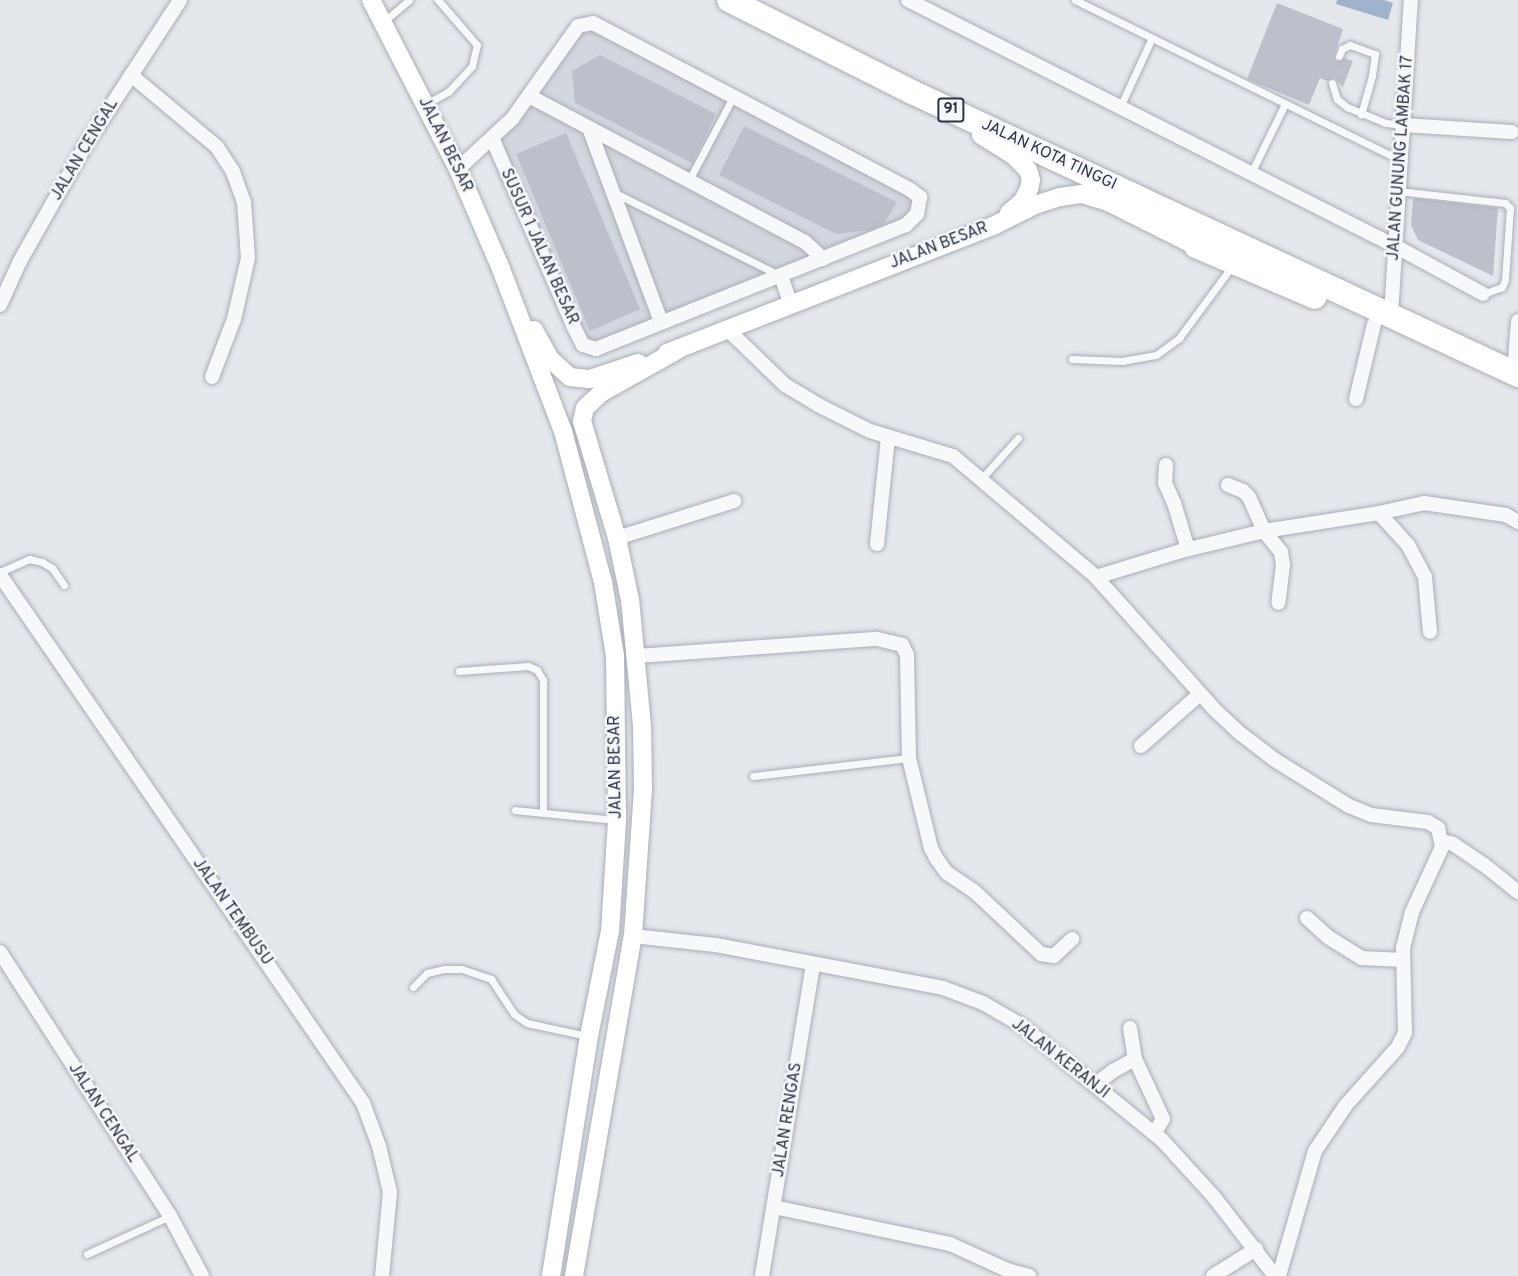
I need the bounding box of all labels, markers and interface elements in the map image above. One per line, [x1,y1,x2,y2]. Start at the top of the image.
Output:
street label: JALAN GUNUNG LAMBAK 17 [1384,55,1418,261]
street label: JALAN BESAR [414,94,476,196]
street label: JALAN CENGAL [47,96,123,204]
road number: 91 [936,98,966,122]
street label: JALAN KOTA TINGGI [978,115,1120,195]
street label: SUSUR 1 JALAN BESAR [496,166,582,328]
street label: JALAN BESAR [887,218,991,274]
street label: JALAN BESAR [605,715,627,819]
street label: JALAN TEMBUSU [188,854,276,970]
street label: JALAN KERANJI [1007,1015,1113,1103]
street label: JALAN CENGAL [64,1060,142,1166]
street label: JALAN RENGAS [769,1061,807,1179]

